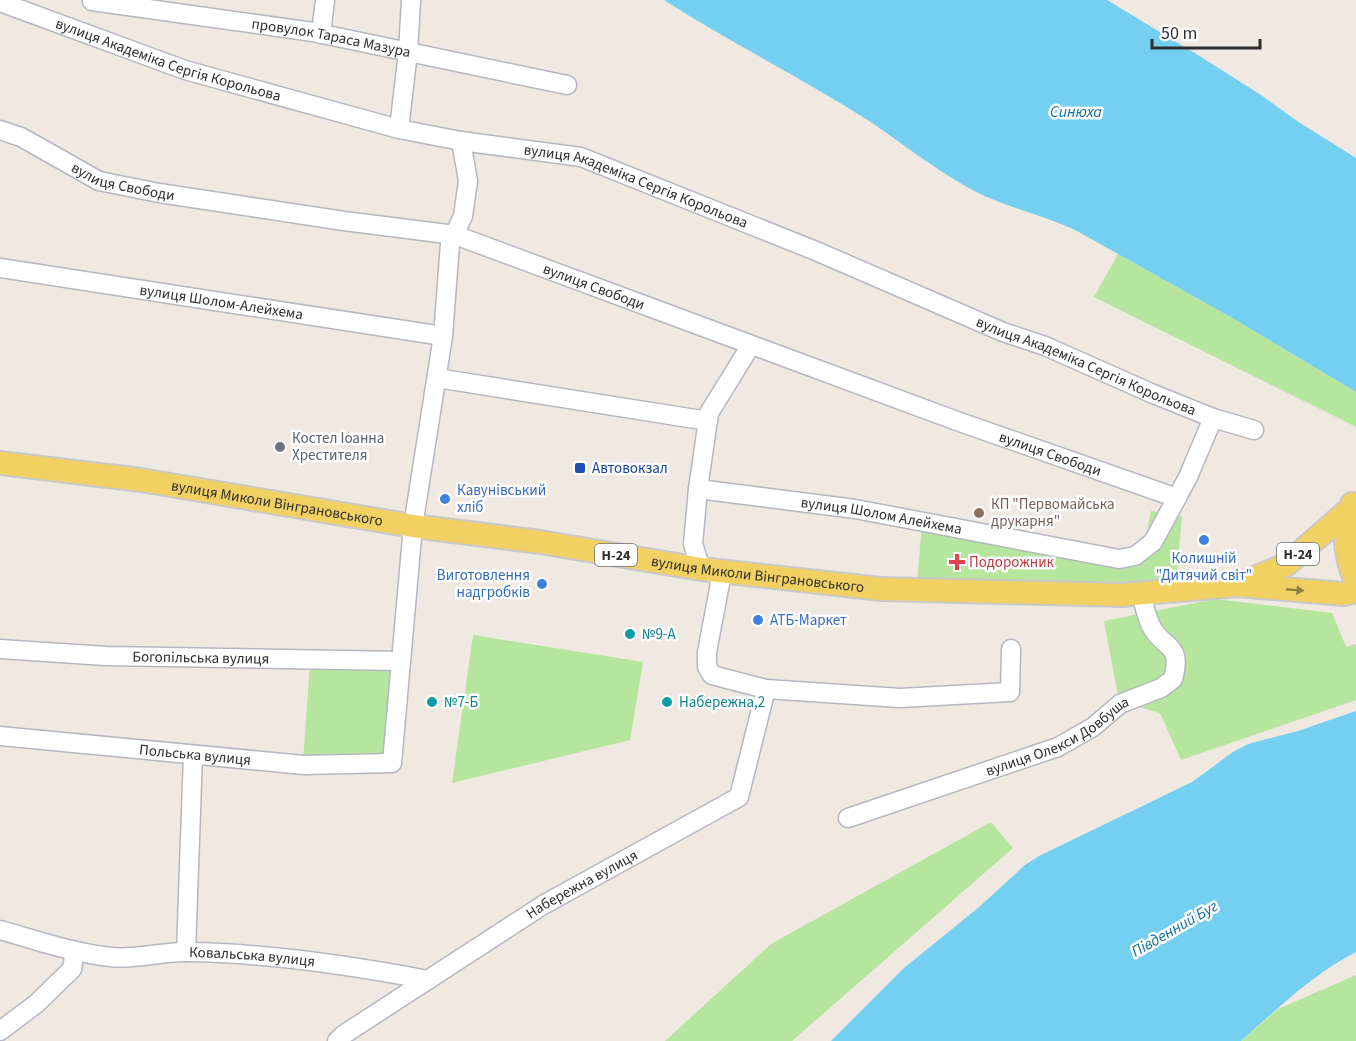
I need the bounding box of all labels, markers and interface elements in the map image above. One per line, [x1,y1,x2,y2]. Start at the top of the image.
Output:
scale bar [1152,12,1260,50]
street label: вулиця Академіка Сергія Корольова [52,13,283,107]
street label: провулок Тараса Мазура [250,14,412,63]
text: 50 m [1161,21,1197,46]
water label: Синюха [1050,101,1102,123]
street label: вулиця Академіка Сергія Корольова [523,139,751,234]
street label: вулиця Свободи [67,157,176,206]
street label: вулиця Свободи [540,258,648,315]
street label: вулиця Шолом-Алейхема [138,280,304,325]
street label: вулиця Академіка Сергія Корольова [973,312,1199,421]
street label: вулиця Свободи [996,426,1104,482]
place label: Костел Іоанна Хрестителя [292,428,384,466]
marker: Костел Іоанна Хрестителя [273,440,287,454]
place label: Автовокзал [592,458,668,479]
marker: Автовокзал [573,461,587,475]
street label: вулиця Миколи Вінграновського [169,475,384,532]
place label: Кавунівський хліб [457,480,546,518]
marker: Кавунівський хліб [438,492,452,506]
street label: вулиця Шолом Алейхема [799,492,964,540]
place label: КП "Первомайська друкарня" [991,494,1115,532]
marker: КП "Первомайська друкарня" [972,506,986,520]
marker: Колишній "Дитячий світ" [1197,533,1211,547]
road number: Н-24 [1277,543,1319,565]
road number: Н-24 [595,544,637,566]
place label: Колишній "Дитячий світ" [1156,548,1252,586]
street label: вулиця Миколи Вінграновського [650,551,865,598]
place label: Подорожник [969,552,1055,573]
marker: Подорожник [950,555,964,569]
place label: Виготовлення надгробків [437,565,530,603]
marker: Виготовлення надгробків [535,577,549,591]
one-way arrow [1285,585,1304,595]
place label: АТБ-Маркет [770,610,847,631]
marker: АТБ-Маркет [751,613,765,627]
place label: №9-А [642,624,677,645]
marker: №9-А [623,627,637,641]
street label: Богопільська вулиця [132,646,269,670]
place label: №7-Б [444,692,479,713]
place label: Набережна,2 [679,692,765,713]
street label: вулиця Олекси Довбуша [983,692,1132,782]
marker: №7-Б [425,695,439,709]
marker: Набережна,2 [660,695,674,709]
street label: Польська вулиця [138,739,252,771]
street label: Набережна вулиця [522,845,642,924]
water label: Південний Буг [1127,895,1222,962]
street label: Ковальська вулиця [189,942,316,973]

